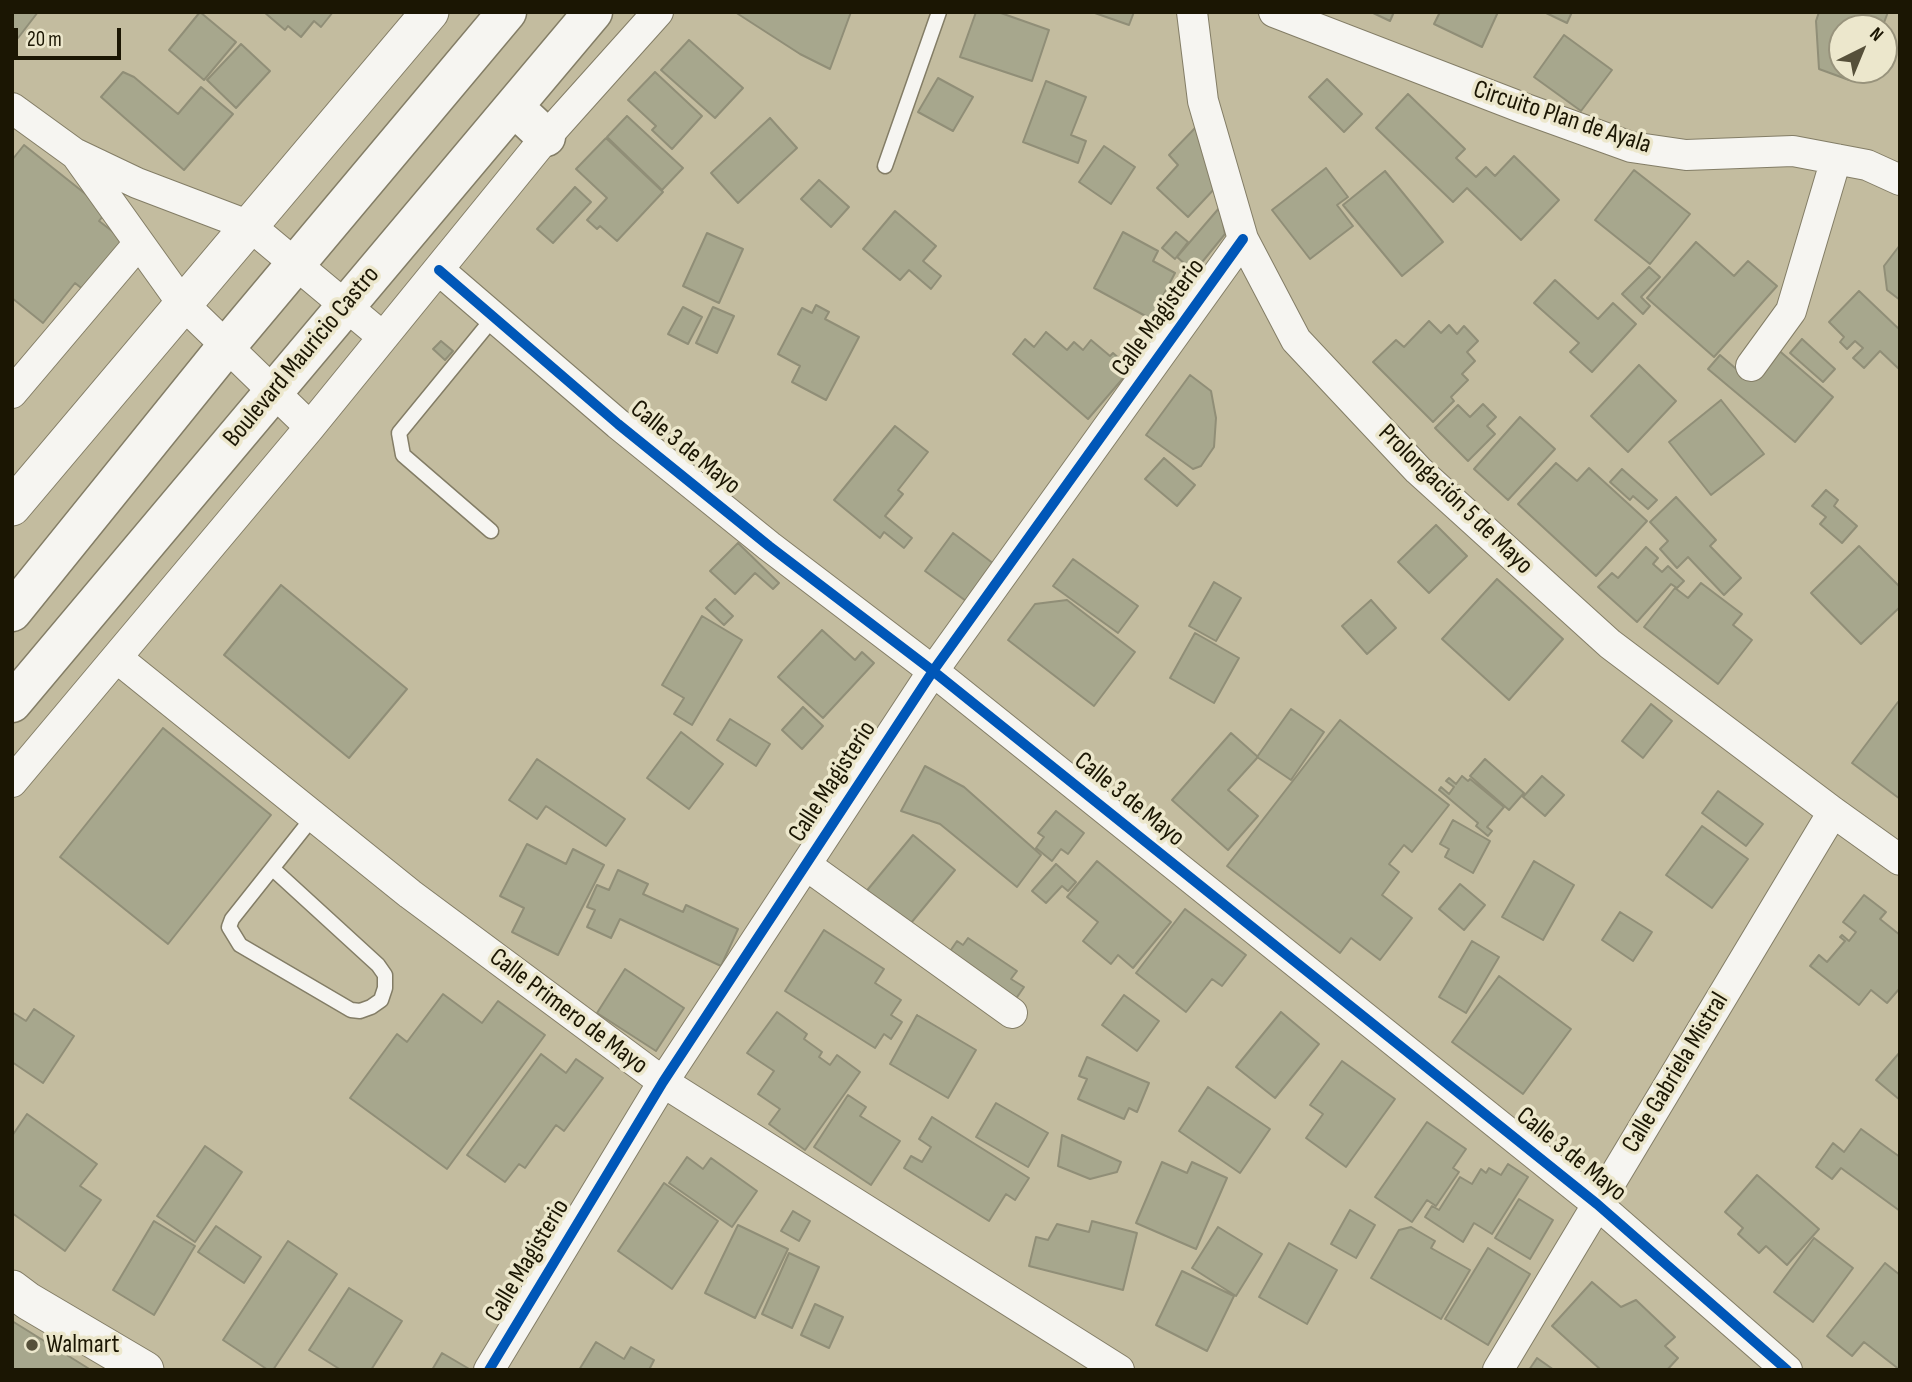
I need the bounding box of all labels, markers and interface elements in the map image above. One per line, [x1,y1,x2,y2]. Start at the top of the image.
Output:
scale bar [18,14,124,58]
north arrow [1828,14,1898,84]
text: N [1865,23,1888,47]
text: 20 m [27,27,62,52]
street label: Circuito Plan de Ayala [1469,75,1655,161]
street label: Calle Magisterio [1106,253,1212,383]
street label: Boulevard Mauricio Castro [217,260,387,454]
street label: Calle 3 de Mayo [624,394,746,502]
street label: Prolongación 5 de Mayo [1371,418,1539,582]
street label: Calle Magisterio [782,716,884,848]
street label: Calle 3 de Mayo [1068,746,1190,854]
street label: Calle Primero de Mayo [483,942,653,1082]
street label: Calle Gabriela Mistral [1616,987,1736,1159]
street label: Calle 3 de Mayo [1510,1101,1632,1209]
street label: Calle Magisterio [479,1194,577,1328]
place label: Walmart [46,1329,119,1361]
marker: Walmart [24,1337,40,1353]

